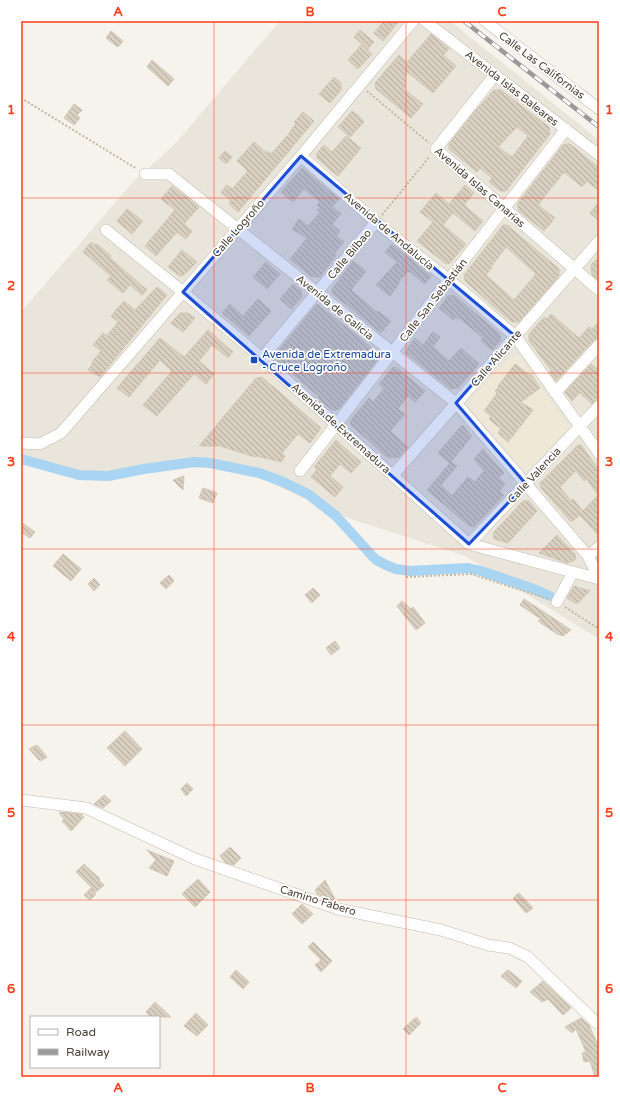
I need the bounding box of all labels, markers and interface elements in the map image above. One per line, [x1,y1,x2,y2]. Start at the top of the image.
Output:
text: A [113,4,123,20]
text: B [305,4,315,20]
text: C [497,4,507,20]
street label: Calle Las Californias [496,29,587,102]
street label: Avenida Islas Baleares [462,48,561,129]
text: 1 [7,102,15,118]
text: 1 [605,102,613,118]
street label: Avenida Islas Canarias [432,145,528,230]
street label: Avenida de Andalucía [341,190,436,273]
street label: Calle Logroño [210,196,267,260]
street label: Calle Bilbao [325,226,374,282]
street label: Calle San Sebastián [397,256,470,345]
street label: Avenida de Galicia [293,272,376,343]
text: 2 [7,278,15,294]
text: 2 [605,278,613,294]
street label: Calle Alicante [468,327,525,389]
place label: Avenida de Extremadura - Cruce Logroño [262,348,391,374]
marker: Avenida de Extremadura - Cruce Logroño [249,355,259,365]
street label: Avenida de Extremadura [288,380,393,476]
street label: Calle Valencia [505,445,564,506]
text: 3 [7,454,15,470]
text: 3 [605,454,613,470]
text: 4 [7,629,16,645]
text: 4 [605,629,614,645]
text: 5 [7,805,15,821]
text: 5 [605,805,613,821]
street label: Camino Fabero [278,883,358,918]
text: 6 [7,981,15,997]
text: 6 [605,981,613,997]
legend [30,1016,160,1068]
text: Road [66,1025,96,1039]
text: Railway [66,1045,110,1059]
text: A [113,1080,123,1096]
text: B [305,1080,315,1096]
text: C [497,1080,507,1096]

